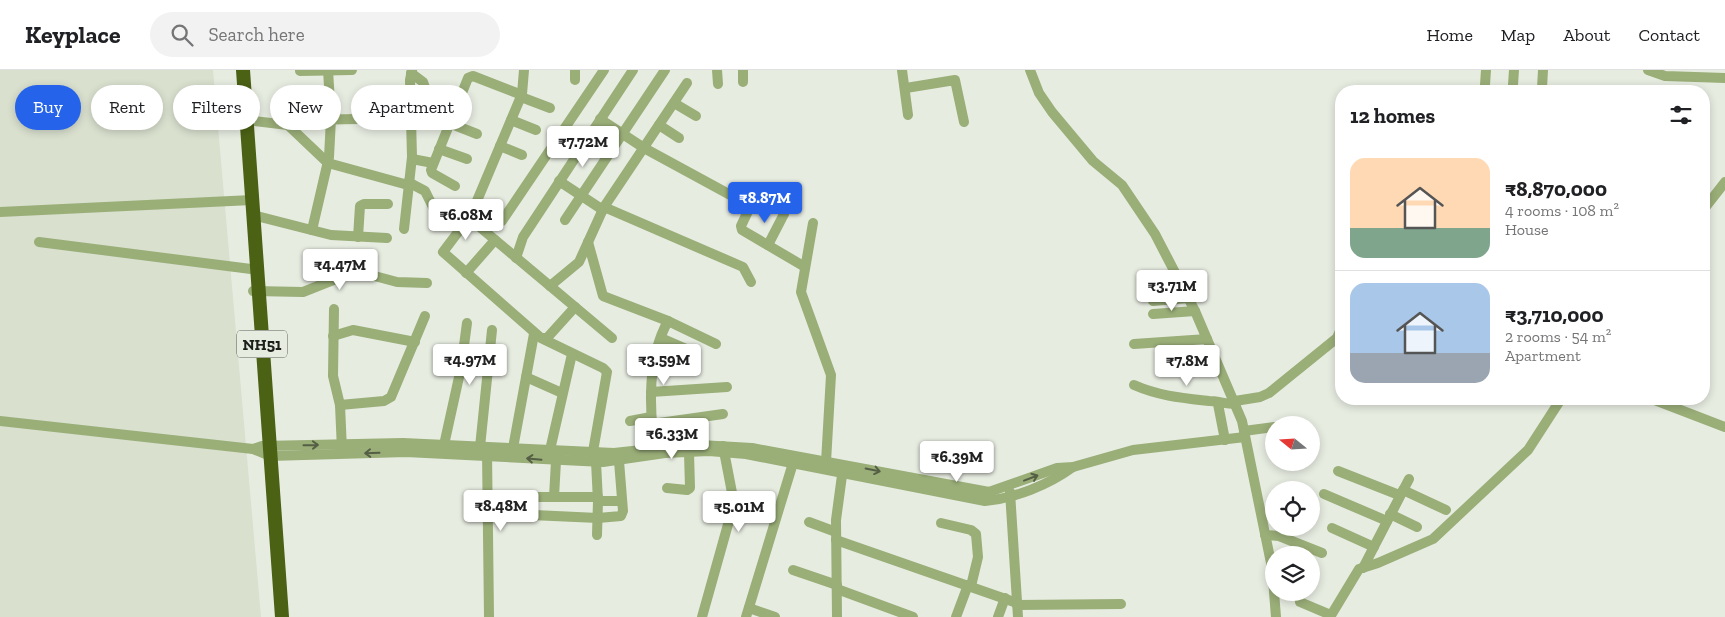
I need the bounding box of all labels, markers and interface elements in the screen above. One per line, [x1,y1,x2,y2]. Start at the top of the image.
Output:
search box [150,12,500,57]
text: Keyplace [25,20,120,49]
icon: search [168,21,196,49]
text: Search here [208,23,305,46]
text: Home [1426,24,1473,46]
text: Map [1501,24,1535,46]
text: About [1563,24,1610,46]
text: Contact [1638,24,1700,46]
chip: Buy [15,85,81,130]
chip: Rent [91,85,163,130]
chip: Filters [173,85,260,130]
chip: New [270,85,341,130]
chip: Apartment [351,85,472,130]
icon: filters [1667,101,1695,129]
text: 12 homes [1350,103,1435,128]
pin: ₹7.72M [542,126,624,168]
text: ₹7.72M [558,132,608,151]
text: ₹8,870,000 [1505,176,1607,201]
icon: home [1390,178,1450,238]
pin: ₹8.87M [724,182,806,224]
text: ₹8.87M [739,188,791,207]
pin: ₹6.08M [425,198,507,241]
text: 4 rooms · 108 m² [1505,201,1619,220]
text: ₹6.08M [439,205,493,224]
text: House [1505,220,1548,239]
pin: ₹4.47M [299,248,381,291]
text: ₹4.47M [314,255,366,274]
pin: ₹3.71M [1131,270,1213,312]
text: ₹3.71M [1147,276,1197,295]
text: ₹3,710,000 [1505,302,1604,327]
icon: home [1390,303,1450,363]
text: 2 rooms · 54 m² [1505,327,1611,346]
road number: NH51 [237,330,287,358]
pin: ₹4.97M [429,344,511,386]
pin: ₹3.59M [623,344,705,386]
pin: ₹7.8M [1152,344,1222,387]
text: Apartment [1505,346,1581,365]
text: ₹4.97M [444,350,496,369]
text: ₹3.59M [638,350,690,369]
text: ₹7.8M [1166,351,1208,370]
north arrow [1265,416,1320,471]
map controls [1265,416,1320,601]
pin: ₹6.33M [631,418,713,460]
text: ₹6.33M [646,424,698,443]
one-way arrow [302,440,319,450]
pin: ₹6.39M [916,440,998,483]
text: ₹6.39M [931,447,983,466]
one-way arrow [364,448,380,457]
one-way arrow [526,454,542,463]
one-way arrow [865,466,881,476]
one-way arrow [1023,473,1038,482]
button: locate [1265,481,1320,536]
pin: ₹8.48M [460,490,542,532]
pin: ₹5.01M [698,490,780,533]
text: ₹8.48M [474,496,528,515]
text: ₹5.01M [714,497,764,516]
button: layers [1265,546,1320,601]

